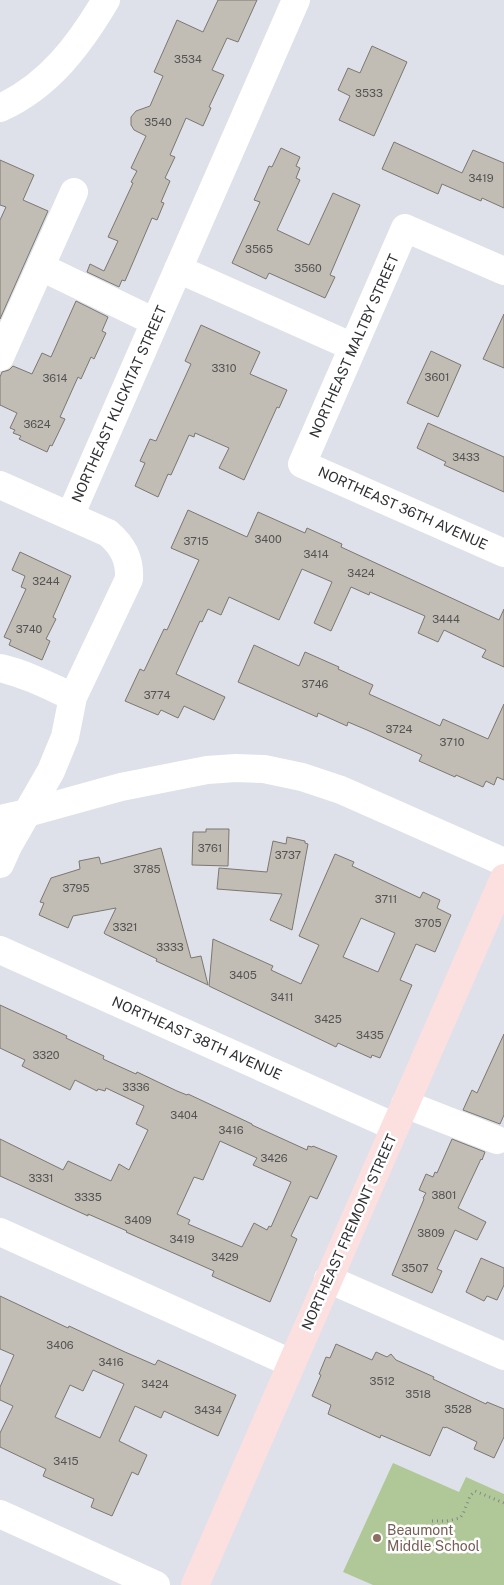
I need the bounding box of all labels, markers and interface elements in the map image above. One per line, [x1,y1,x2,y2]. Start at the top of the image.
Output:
house number: 3534 [174,53,202,65]
house number: 3533 [355,87,383,99]
house number: 3540 [144,116,172,128]
house number: 3419 [468,172,494,184]
house number: 3565 [245,243,273,255]
street label: NORTHEAST MALTBY STREET [306,252,402,440]
house number: 3560 [294,262,322,274]
street label: NORTHEAST KLICKITAT STREET [68,303,170,505]
house number: 3310 [212,362,237,374]
house number: 3601 [425,371,449,383]
house number: 3614 [42,372,68,384]
house number: 3624 [23,418,51,430]
house number: 3433 [452,451,480,463]
street label: NORTHEAST 36TH AVENUE [316,463,490,553]
house number: 3400 [254,533,282,545]
house number: 3715 [183,535,209,547]
house number: 3414 [303,548,329,560]
house number: 3424 [347,567,375,579]
house number: 3244 [32,575,60,587]
house number: 3444 [432,613,460,625]
house number: 3740 [16,623,43,635]
house number: 3746 [302,678,329,690]
house number: 3774 [144,689,170,701]
house number: 3724 [386,723,413,735]
house number: 3710 [440,736,465,748]
house number: 3761 [198,842,222,854]
house number: 3737 [275,849,302,861]
house number: 3785 [133,863,161,875]
house number: 3795 [62,882,90,894]
house number: 3711 [375,893,397,905]
house number: 3705 [415,917,441,929]
house number: 3321 [113,921,137,933]
house number: 3333 [156,941,184,953]
house number: 3405 [229,969,257,981]
house number: 3411 [271,991,293,1003]
street label: NORTHEAST 38TH AVENUE [110,993,284,1083]
house number: 3425 [314,1013,342,1025]
house number: 3435 [356,1029,384,1041]
house number: 3320 [32,1049,60,1061]
house number: 3336 [122,1081,150,1093]
house number: 3404 [170,1109,198,1121]
house number: 3416 [218,1124,244,1136]
street label: NORTHEAST FREMONT STREET [298,1132,400,1332]
house number: 3426 [260,1152,288,1164]
house number: 3331 [28,1172,54,1184]
house number: 3801 [431,1189,457,1201]
house number: 3335 [74,1191,102,1203]
house number: 3409 [124,1214,152,1226]
house number: 3809 [417,1227,445,1239]
house number: 3419 [169,1233,195,1245]
house number: 3429 [211,1251,239,1263]
house number: 3507 [401,1262,429,1274]
house number: 3406 [46,1339,74,1351]
house number: 3416 [98,1356,124,1368]
house number: 3512 [369,1375,395,1387]
house number: 3424 [141,1378,169,1390]
house number: 3518 [405,1388,431,1400]
house number: 3528 [444,1403,472,1415]
house number: 3434 [194,1404,222,1416]
house number: 3415 [53,1455,79,1467]
place label: Beaumont Middle School [387,1522,480,1554]
marker: Beaumont Middle School [371,1532,383,1544]

